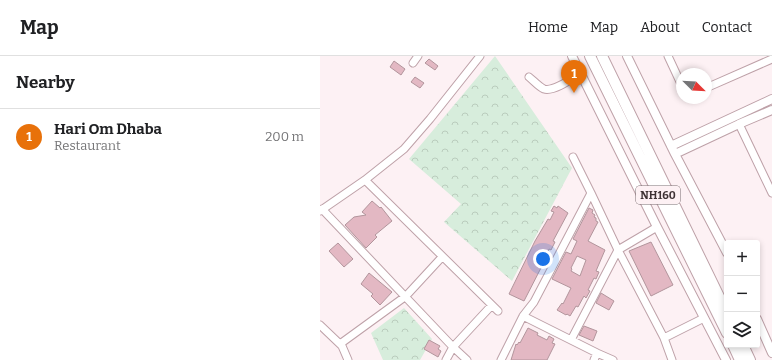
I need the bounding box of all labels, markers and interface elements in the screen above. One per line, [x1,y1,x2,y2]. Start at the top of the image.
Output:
text: Map [20,16,59,39]
text: Home [528,19,568,36]
text: Map [590,19,618,36]
text: About [640,19,680,36]
text: Contact [702,19,752,36]
pin: 1 [561,60,587,93]
north arrow [676,68,712,104]
text: Nearby [16,72,75,93]
text: Hari Om Dhaba [54,120,162,138]
text: 1 [26,129,32,144]
text: 200 m [265,129,304,144]
text: Restaurant [54,138,121,153]
road number: NH160 [636,186,680,204]
map controls [724,240,760,348]
button: + [724,240,760,276]
your location [533,249,553,269]
button: − [724,276,760,312]
button: layers [724,312,760,348]

